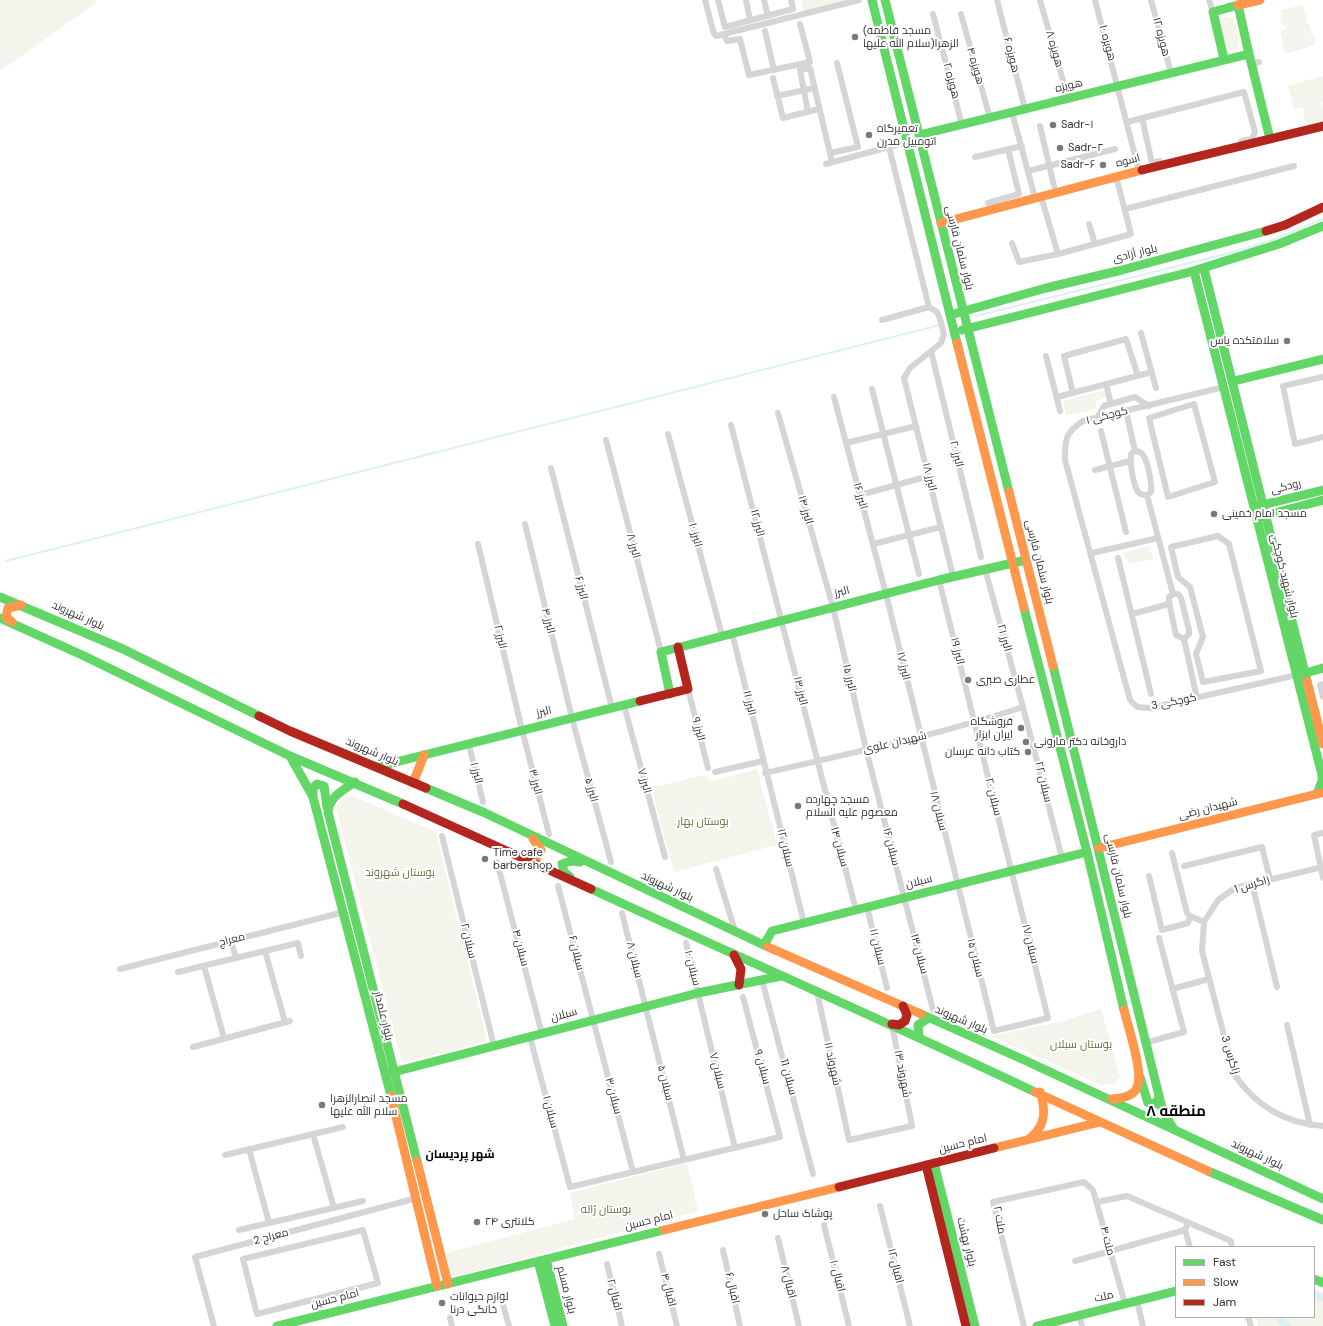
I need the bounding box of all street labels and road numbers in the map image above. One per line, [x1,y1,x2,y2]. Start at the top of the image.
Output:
street label: هویزه ۱۲ [1149,16,1173,58]
street label: هویزه ۱۰ [1096,23,1118,63]
street label: هویزه ۸ [1042,29,1066,69]
street label: هویزه ۶ [1000,36,1022,74]
street label: هویزه ۴ [963,46,987,86]
street label: هویزه ۲ [940,62,962,100]
street label: هویزه [1054,76,1084,96]
street label: اسوه [1114,152,1142,170]
street label: بلوار سلمان فارسی [942,204,976,292]
street label: بلوار آزادی [1111,242,1159,266]
street label: کوچکی ۱ [1085,404,1129,428]
street label: البرز ۲۰ [946,439,966,469]
street label: البرز ۱۸ [919,462,939,492]
street label: رودکی [1269,477,1303,497]
street label: البرز ۱۶ [850,481,870,511]
street label: البرز ۱۴ [795,494,815,526]
street label: البرز ۱۲ [747,508,767,538]
street label: بلوار سلمان فارسی [1022,518,1056,606]
street label: البرز ۱۰ [685,521,705,549]
street label: البرز ۸ [623,532,643,560]
street label: بلوار شهید کوچکی [1267,533,1301,619]
street label: البرز ۶ [572,575,590,601]
street label: البرز [833,584,851,600]
street label: بلوار شهروند [50,599,106,633]
street label: البرز ۴ [538,607,558,635]
street label: البرز ۲۱ [994,623,1014,653]
street label: البرز ۲ [491,624,509,650]
street label: البرز ۱۹ [947,636,967,666]
street label: البرز ۱۷ [893,651,913,681]
street label: البرز ۱۵ [839,663,859,693]
street label: البرز ۱۳ [790,675,810,707]
street label: البرز ۱۱ [740,689,758,717]
street label: کوچکی 3 [1150,691,1198,713]
street label: البرز [535,704,553,720]
street label: البرز ۹ [689,716,707,742]
street label: شهیدان علوی [862,729,928,757]
street label: بلوار شهروند [344,735,400,769]
street label: سبلان ۲۲ [1032,760,1054,804]
street label: البرز ۱ [467,761,485,785]
street label: البرز ۷ [634,767,654,795]
street label: البرز ۳ [525,768,545,796]
street label: البرز ۵ [581,777,601,803]
street label: سبلان ۲۰ [982,777,1004,817]
street label: سبلان ۱۸ [927,790,949,832]
street label: شهیدان رضی [1177,795,1239,823]
street label: سبلان ۱۴ [827,826,851,868]
street label: سبلان ۱۲ [774,827,796,869]
street label: سبلان ۱۶ [880,827,902,867]
street label: بلوار سلمان فارسی [1102,832,1134,920]
street label: بلوار شهروند [639,869,695,905]
street label: سبلان [904,872,934,892]
street label: زاگرس 1 [1233,873,1271,897]
street label: سبلان ۲ [457,922,479,960]
street label: سبلان ۱۷ [1019,923,1041,965]
street label: سبلان ۴ [509,928,531,968]
street label: سبلان ۱۱ [866,928,888,966]
street label: معراج [217,930,247,950]
street label: سبلان ۱۳ [907,933,931,975]
street label: سبلان ۶ [565,934,587,972]
street label: سبلان ۱۵ [964,937,986,979]
street label: سبلان ۸ [623,941,645,979]
street label: سبلان ۱۰ [681,949,703,987]
street label: بلوار علمدار [370,990,396,1042]
street label: بلوار شهروند [933,1003,989,1037]
street label: سبلان [549,1005,579,1025]
street label: زاگرس 3 [1218,1034,1242,1076]
street label: شهروند ۱۱ [821,1041,843,1087]
street label: سبلان ۹ [751,1048,773,1086]
street label: شهروند ۱۳ [891,1049,913,1099]
street label: سبلان ۷ [706,1052,728,1090]
street label: سبلان 11 [777,1058,799,1096]
street label: سبلان ۵ [654,1064,676,1102]
street label: سبلان ۳ [602,1076,624,1116]
street label: سبلان ۱ [539,1094,561,1130]
street label: امام حسین [937,1132,989,1156]
street label: بلوار شهروند [1229,1137,1285,1173]
street label: ملت ۲ [990,1205,1008,1235]
street label: امام حسین [623,1209,675,1233]
street label: بلوار بهشت [954,1216,978,1268]
street label: ملت ۴ [1097,1225,1117,1257]
street label: معراج 2 [252,1226,290,1248]
street label: اقبال ۱۲ [884,1247,906,1285]
street label: اقبال ۱۰ [827,1259,847,1293]
street label: اقبال ۸ [778,1264,798,1300]
street label: بلوار مسلم [554,1265,578,1315]
street label: اقبال ۶ [722,1271,742,1305]
street label: اقبال ۴ [658,1272,678,1308]
street label: اقبال ۲ [604,1278,624,1312]
street label: امام حسین [309,1287,361,1311]
street label: ملت [1093,1288,1115,1306]

